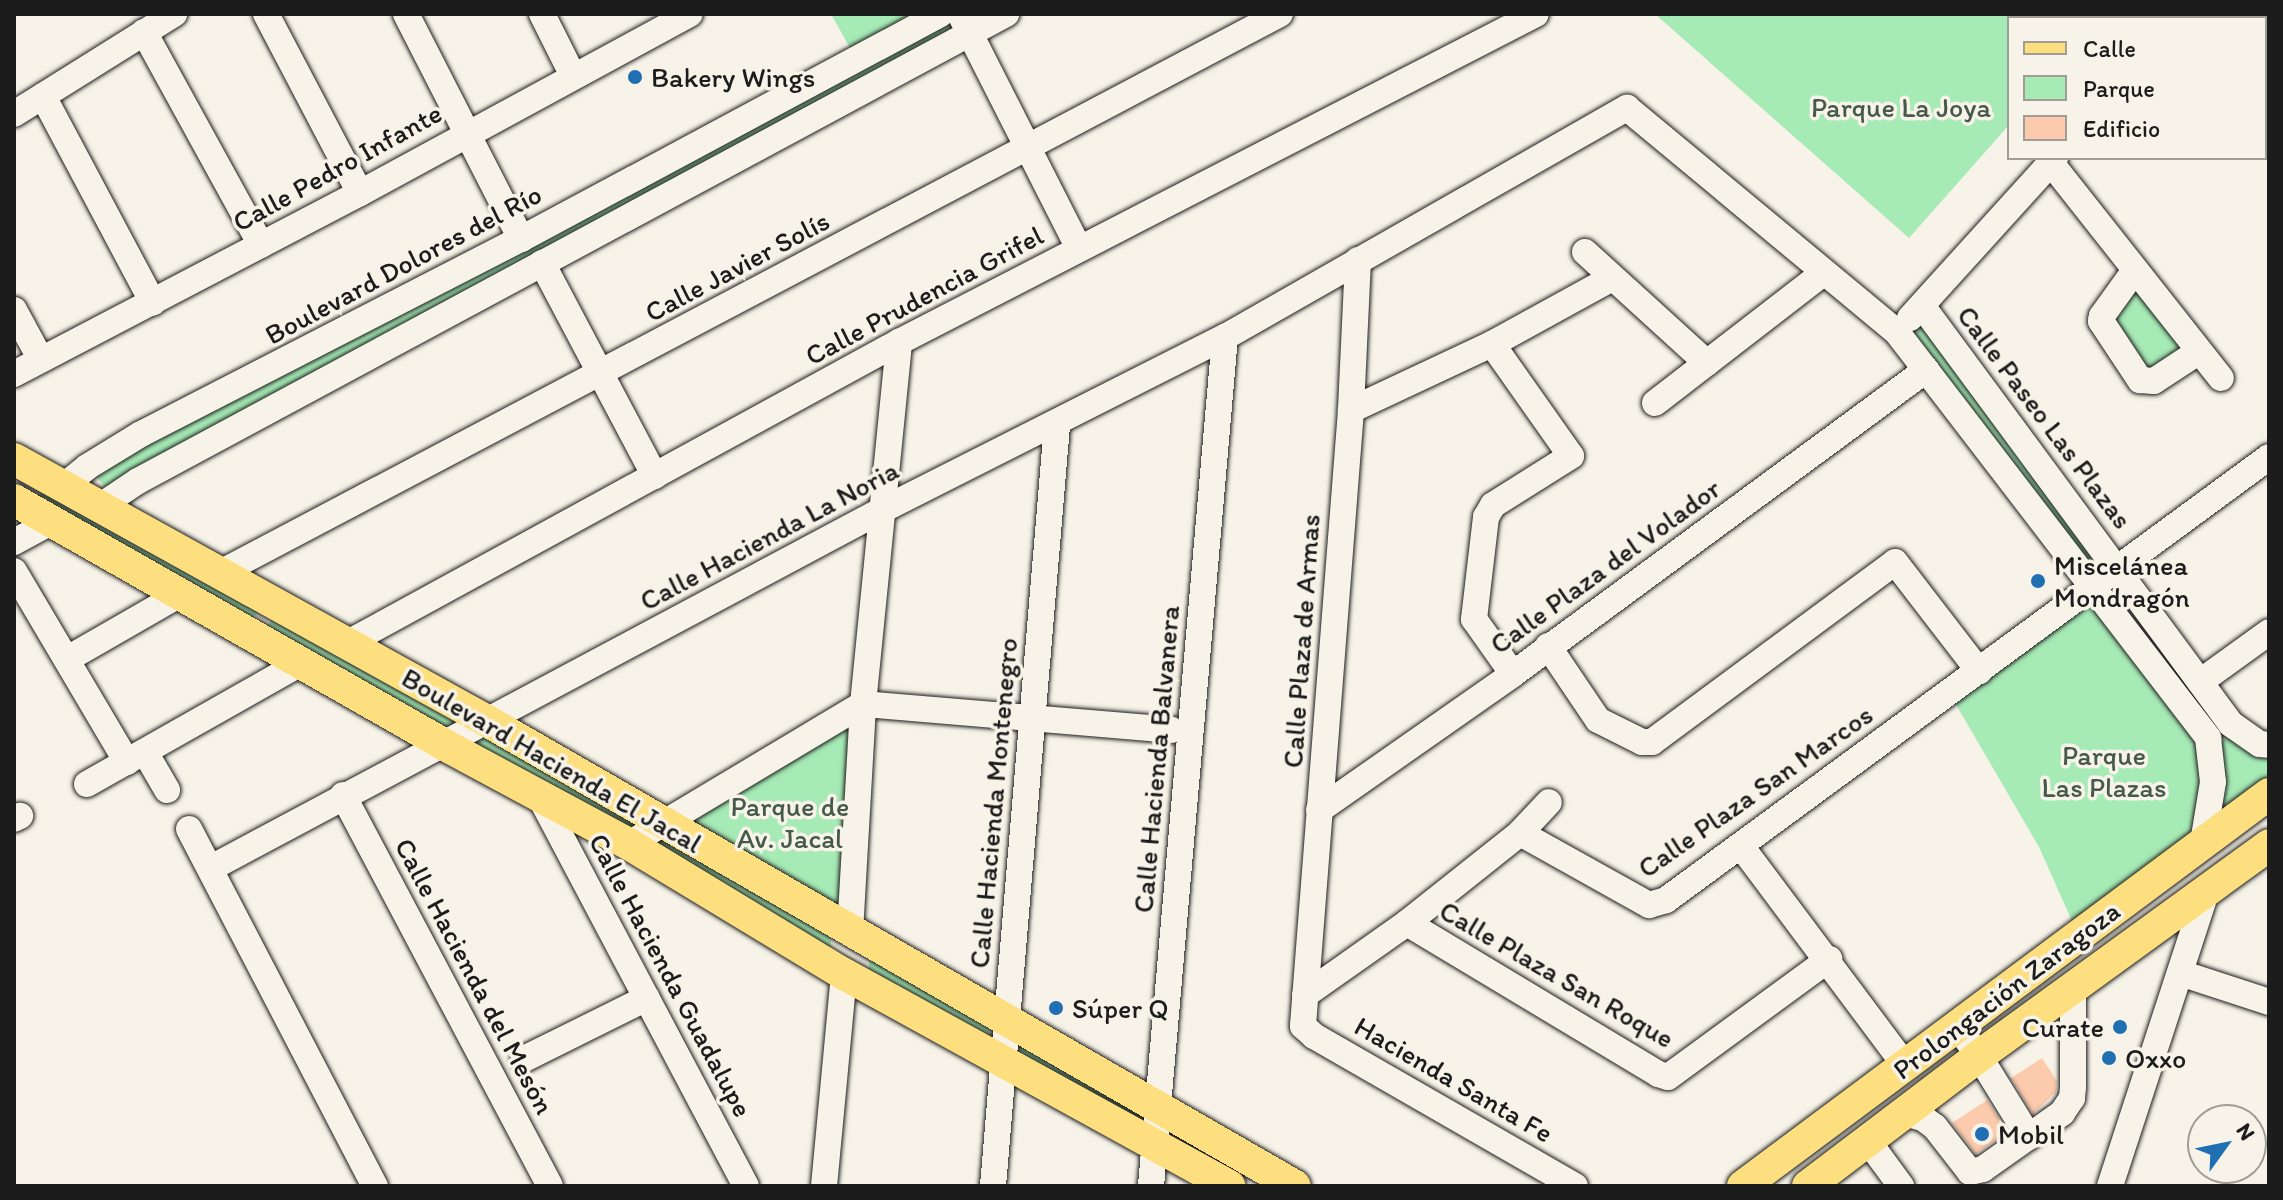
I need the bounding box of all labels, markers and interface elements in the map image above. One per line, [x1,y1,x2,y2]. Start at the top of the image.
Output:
legend [2007,16,2267,160]
text: Calle [2083,34,2136,63]
place label: Bakery Wings [651,60,815,94]
marker: Bakery Wings [626,68,644,86]
text: Parque [2083,74,2155,103]
park label: Parque La Joya [1811,90,1991,124]
street label: Calle Pedro Infante [226,96,448,238]
text: Edificio [2083,114,2160,143]
street label: Boulevard Dolores del Río [259,177,547,351]
street label: Calle Javier Solís [639,203,835,329]
street label: Calle Prudencia Grifel [799,218,1049,372]
street label: Calle Paseo Las Plazas [1951,299,2139,535]
street label: Calle Hacienda La Noria [634,453,904,617]
street label: Calle Plaza del Volador [1484,472,1726,660]
street label: Calle Plaza de Armas [1275,514,1327,768]
place label: Miscelánea Mondragón [2054,548,2190,614]
marker: Miscelánea Mondragón [2029,572,2047,590]
street label: Calle Hacienda Balvanera [1126,603,1186,915]
street label: Calle Hacienda Montenegro [962,636,1024,970]
street label: Boulevard Hacienda El Jacal [396,660,708,860]
street label: Calle Plaza San Marcos [1631,697,1879,885]
park label: Parque Las Plazas [2041,738,2167,804]
park label: Parque de Av. Jacal [731,789,849,855]
street label: Calle Hacienda Guadalupe [582,827,760,1123]
street label: Calle Hacienda del Mesón [388,833,562,1119]
street label: Calle Plaza San Roque [1433,893,1681,1055]
street label: Prolongación Zaragoza [1886,893,2126,1087]
place label: Súper Q [1072,991,1169,1025]
marker: Súper Q [1047,999,1065,1017]
street label: Hacienda Santa Fe [1349,1009,1559,1149]
place label: Curate [2022,1010,2104,1044]
marker: Curate [2111,1018,2129,1036]
place label: Oxxo [2125,1041,2186,1075]
marker: Oxxo [2100,1049,2118,1067]
north arrow [2187,1104,2267,1184]
place label: Mobil [1998,1117,2064,1151]
text: N [2230,1118,2261,1145]
marker: Mobil [1973,1125,1991,1143]

